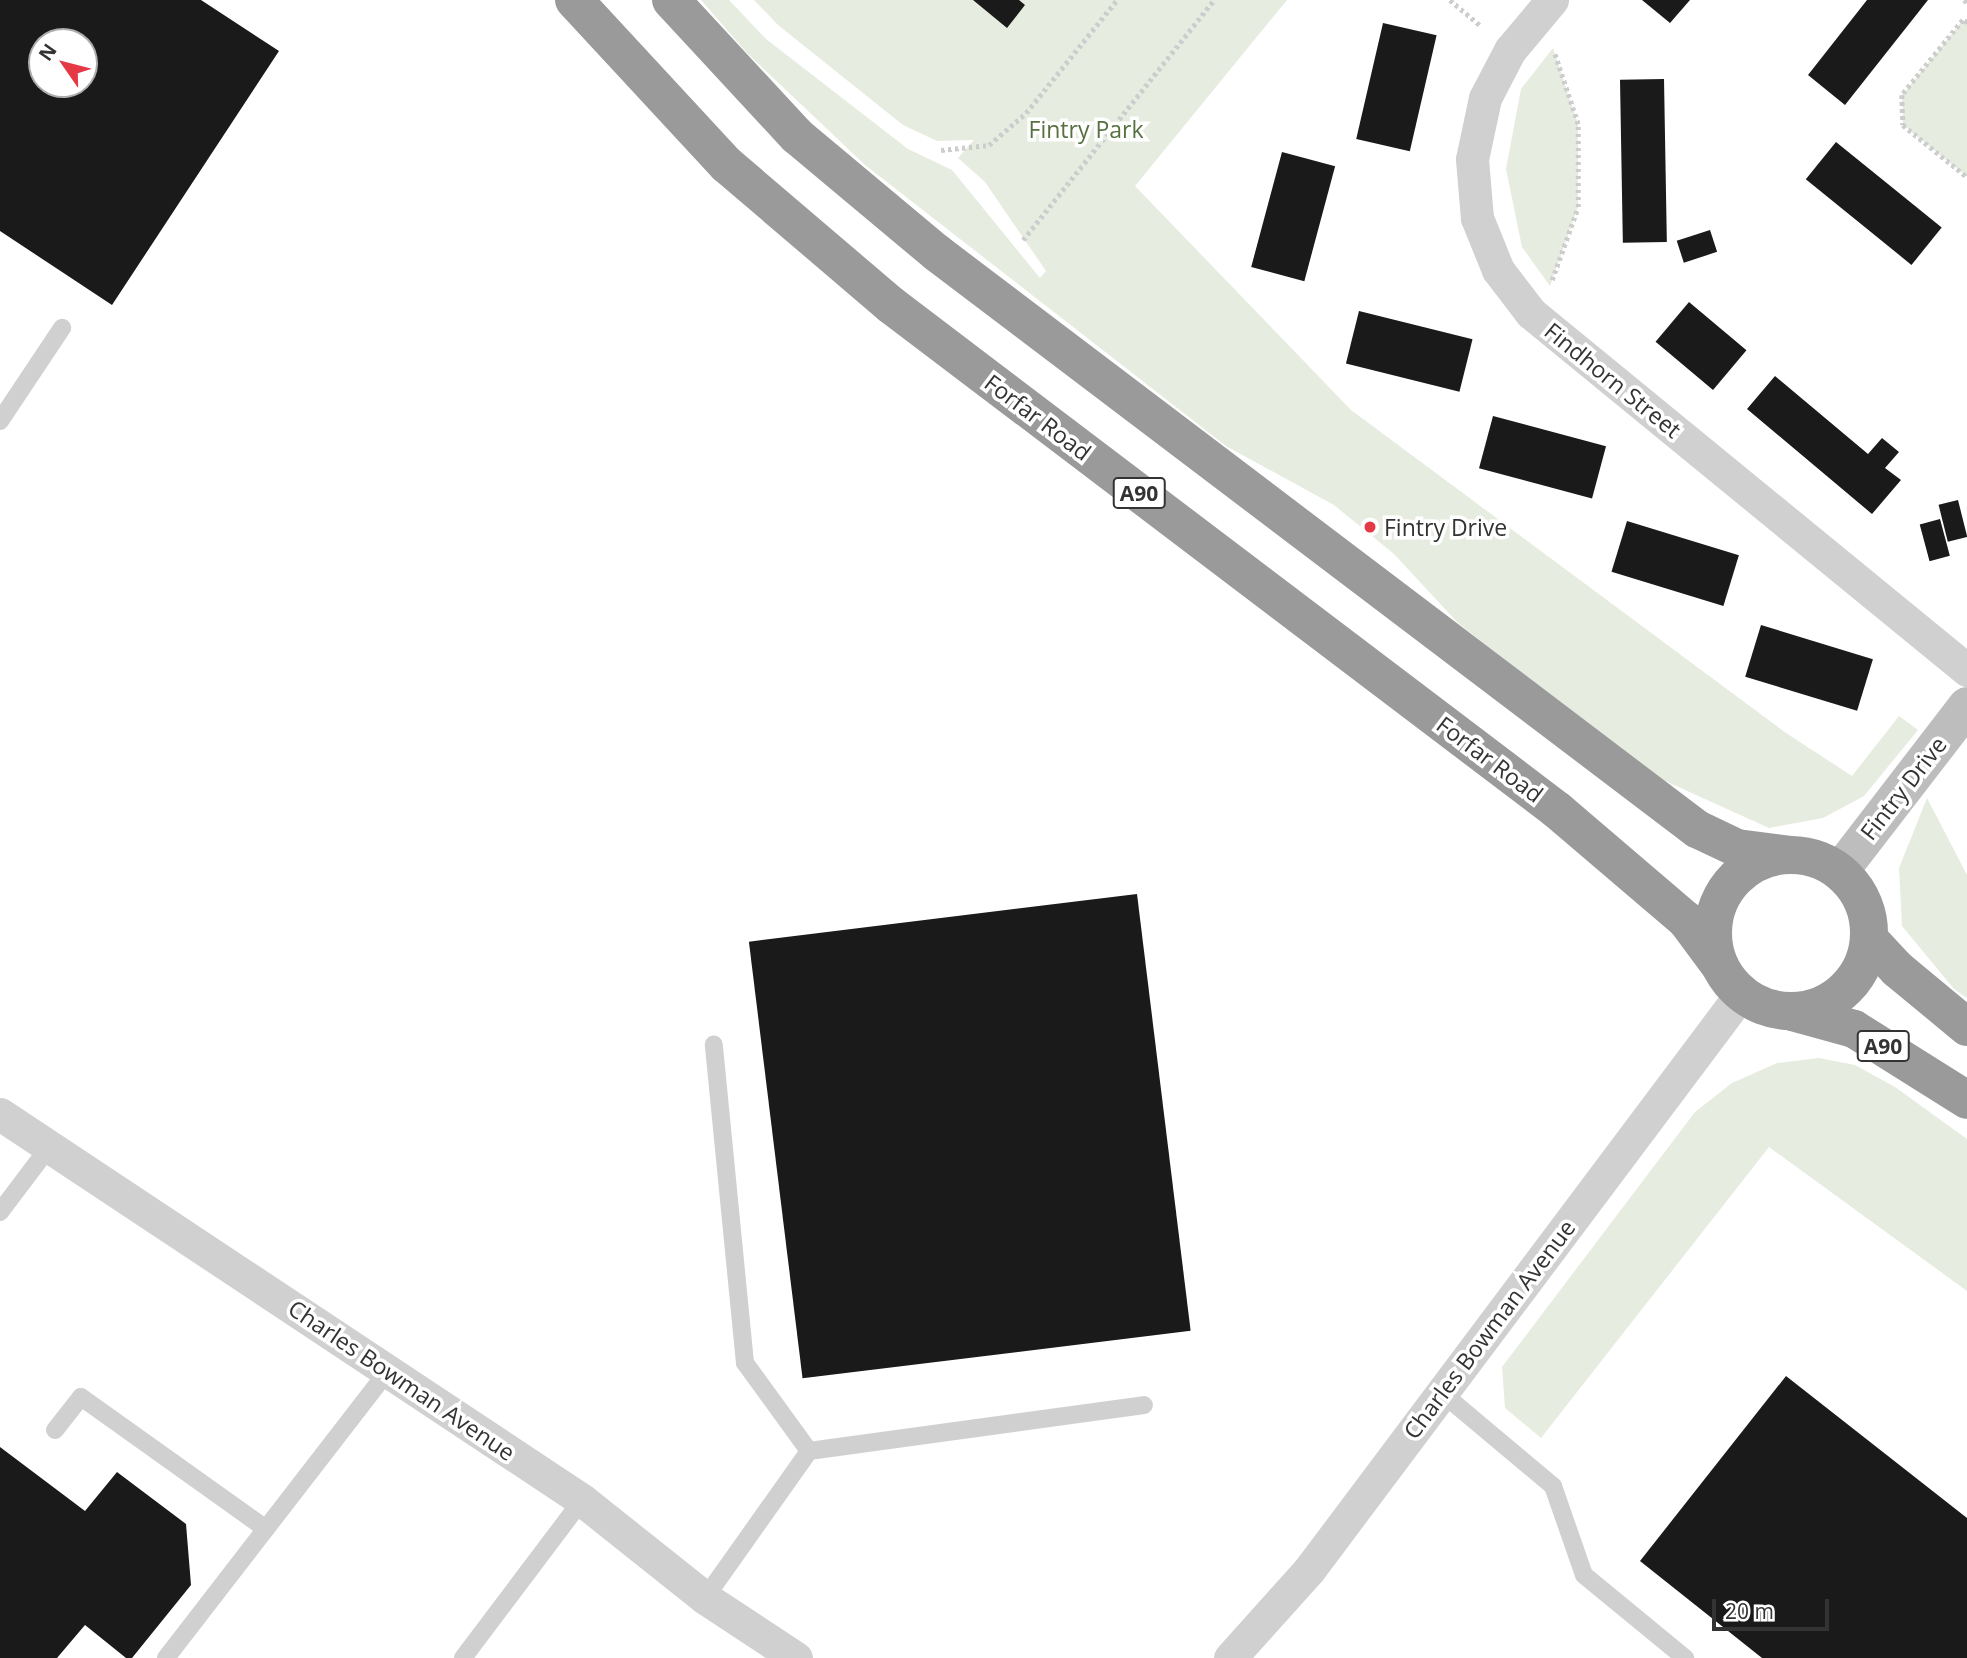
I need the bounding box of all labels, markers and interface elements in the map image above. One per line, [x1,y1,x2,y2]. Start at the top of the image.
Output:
north arrow [28,28,98,98]
text: N [32,38,63,66]
park label: Fintry Park [1029,115,1143,143]
street label: Findhorn Street [1539,317,1687,443]
street label: Forfar Road [979,368,1097,466]
road number: A90 [1111,476,1167,510]
place label: Fintry Drive [1384,513,1507,541]
marker: Fintry Drive [1362,519,1378,535]
street label: Forfar Road [1431,710,1549,808]
street label: Fintry Drive [1854,731,1952,845]
road number: A90 [1855,1028,1911,1064]
street label: Charles Bowman Avenue [1398,1214,1580,1444]
street label: Charles Bowman Avenue [284,1294,520,1466]
scale bar [1715,1584,1832,1628]
text: 20 m [1725,1597,1774,1625]

